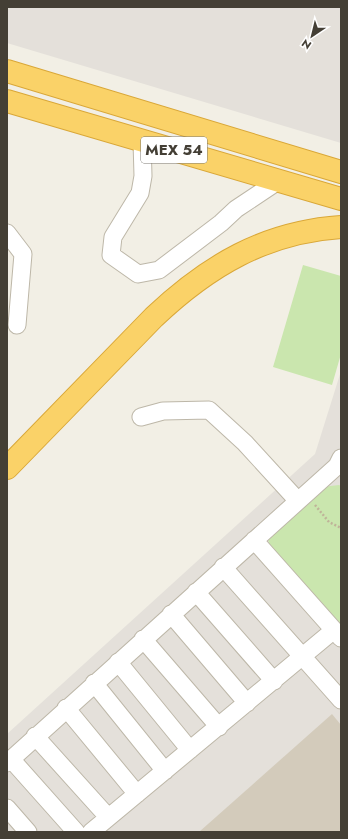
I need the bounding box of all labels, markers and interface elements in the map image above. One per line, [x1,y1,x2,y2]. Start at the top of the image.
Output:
north arrow [292,16,332,56]
text: N [298,35,314,53]
road number: MEX 54 [141,137,207,163]

